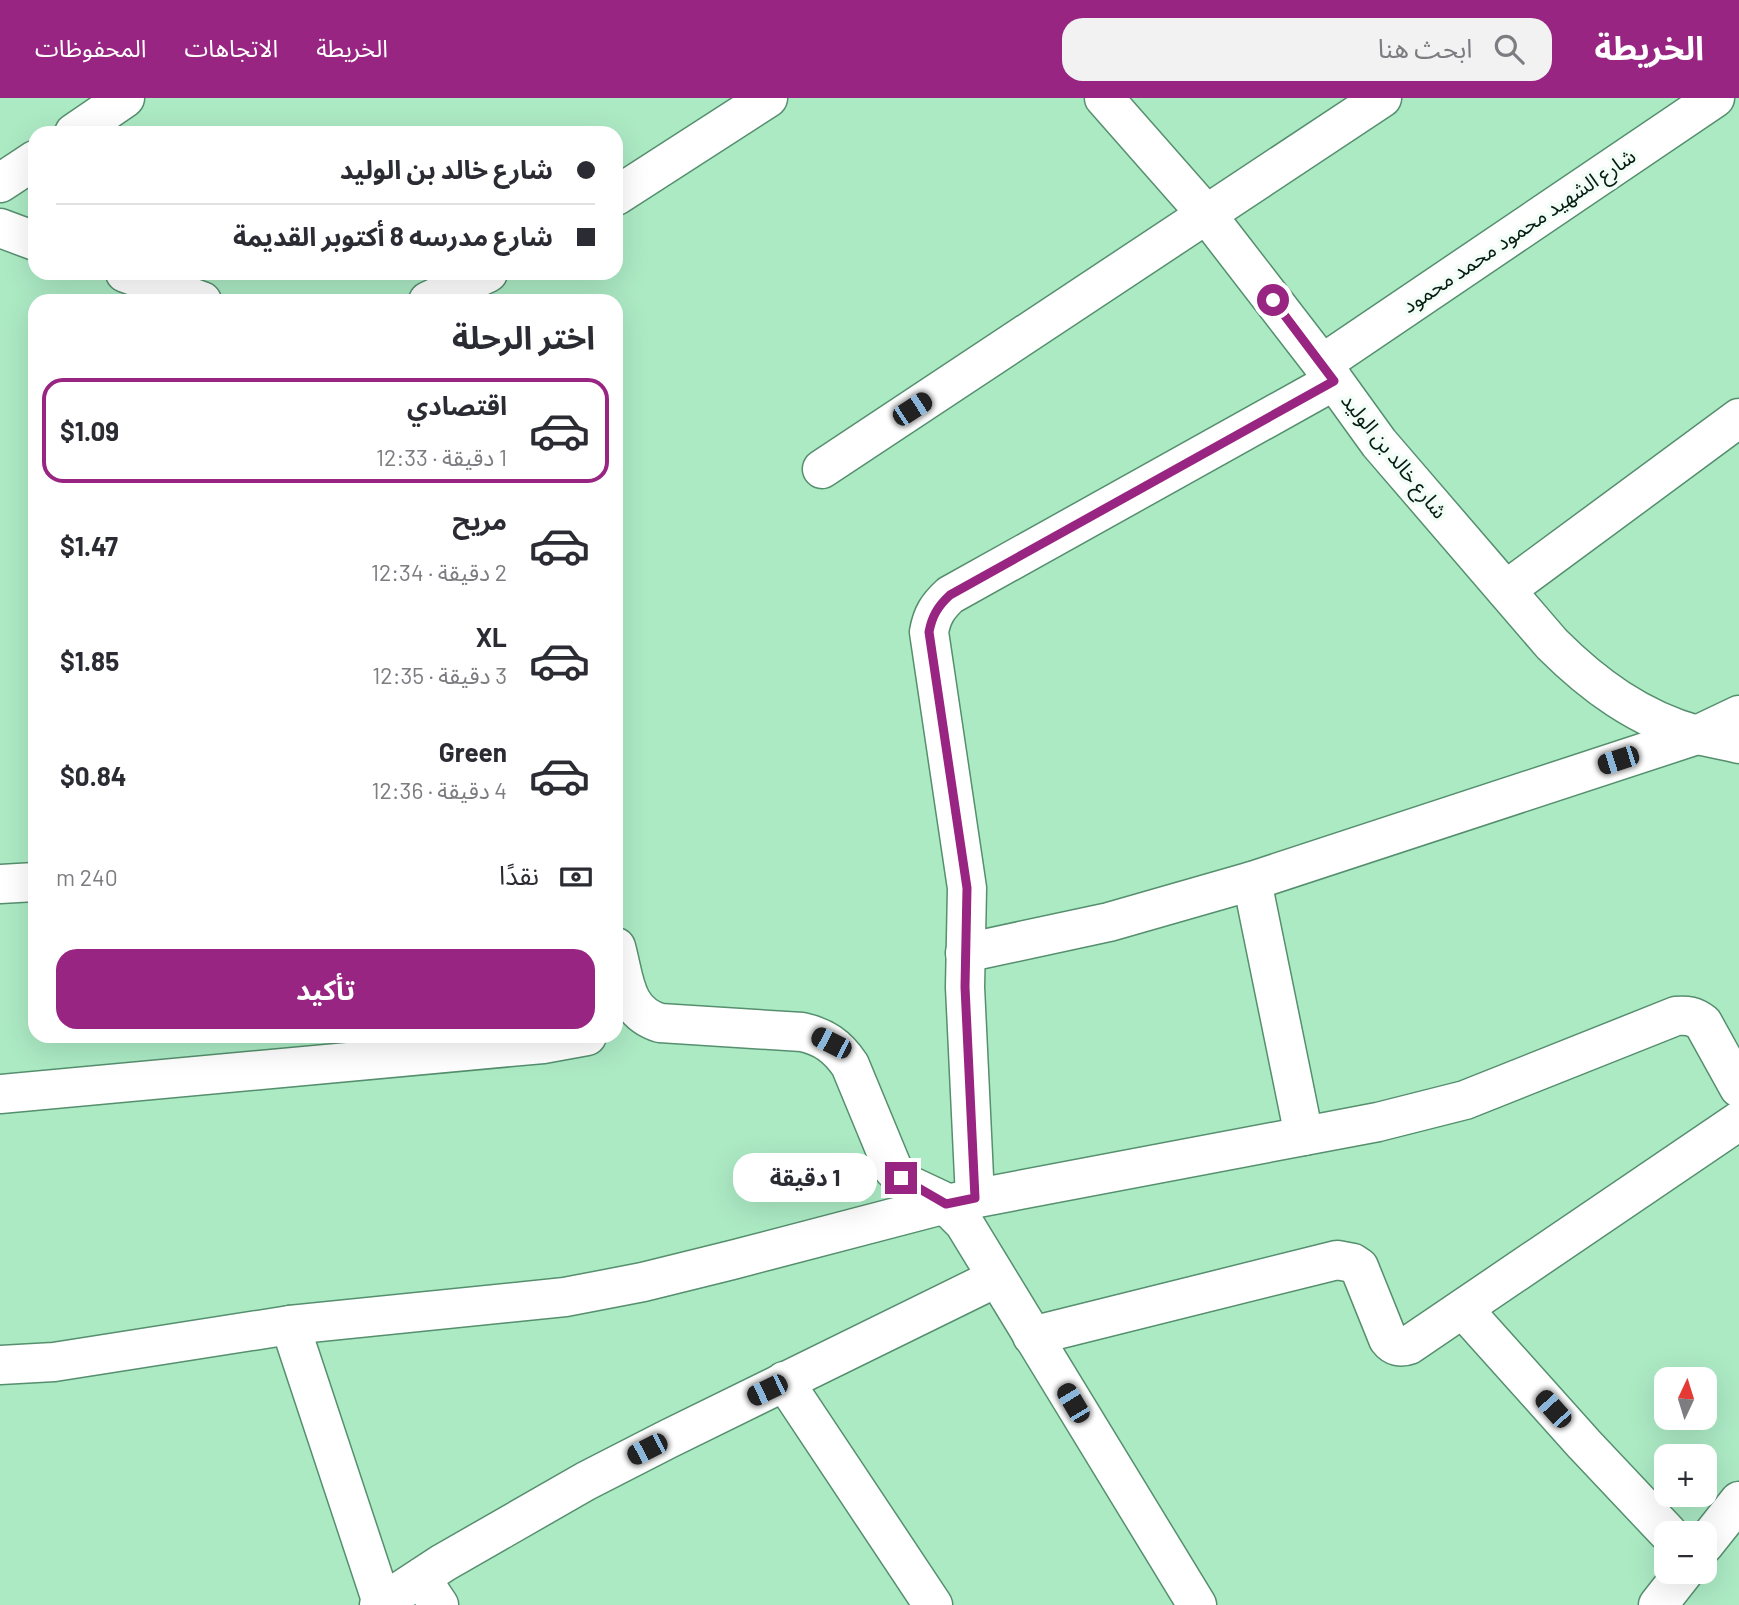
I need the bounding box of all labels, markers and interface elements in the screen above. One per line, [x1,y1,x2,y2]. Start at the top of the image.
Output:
search box [1062,18,1552,81]
text: الخريطة [1594,27,1704,67]
icon: search [1490,30,1528,68]
text: ابحث هنا [1378,32,1472,63]
text: المحفوظات [35,33,146,62]
text: الاتجاهات [184,33,278,62]
text: الخريطة [316,33,388,62]
street label: شارع الشهيد محمود محمد محمود [1397,142,1642,321]
text: شارع خالد بن الوليد [340,153,553,184]
text: شارع مدرسه 8 أكتوبر القديمة [233,220,553,251]
route start [1257,284,1289,316]
text: اختر الرحلة [452,317,595,355]
street label: شارع خالد بن الوليد [1334,387,1453,525]
text: اقتصادي [407,389,507,420]
car [889,389,936,429]
icon: car [528,399,591,462]
text: $1.09 [60,415,119,446]
text: 1 دقيقة · 12:33 [376,443,507,471]
text: مريح [452,504,507,535]
icon: car [528,514,591,577]
text: $1.47 [60,530,118,561]
text: 2 دقيقة · 12:34 [371,558,507,586]
text: XL [476,621,507,652]
icon: car [528,629,591,692]
text: $1.85 [60,645,119,676]
text: 3 دقيقة · 12:35 [372,661,507,689]
text: Green [439,736,507,767]
icon: car [528,744,591,807]
car [1595,744,1642,776]
text: $0.84 [60,760,127,791]
text: 4 دقيقة · 12:36 [371,776,507,804]
icon: cash [557,858,595,896]
text: نقدًا [499,859,539,890]
text: 240 m [56,863,118,891]
button: تأكيد [56,949,595,1029]
car [808,1024,855,1062]
callout: 1 دقيقة [733,1154,876,1202]
route end [885,1162,917,1194]
text: 1 دقيقة [770,1163,840,1191]
north arrow [1654,1367,1717,1430]
map controls [1654,1367,1717,1584]
car [744,1371,791,1409]
car [1054,1380,1093,1426]
car [1532,1386,1575,1432]
car [624,1430,671,1468]
button: + [1654,1444,1717,1507]
button: − [1654,1521,1717,1584]

